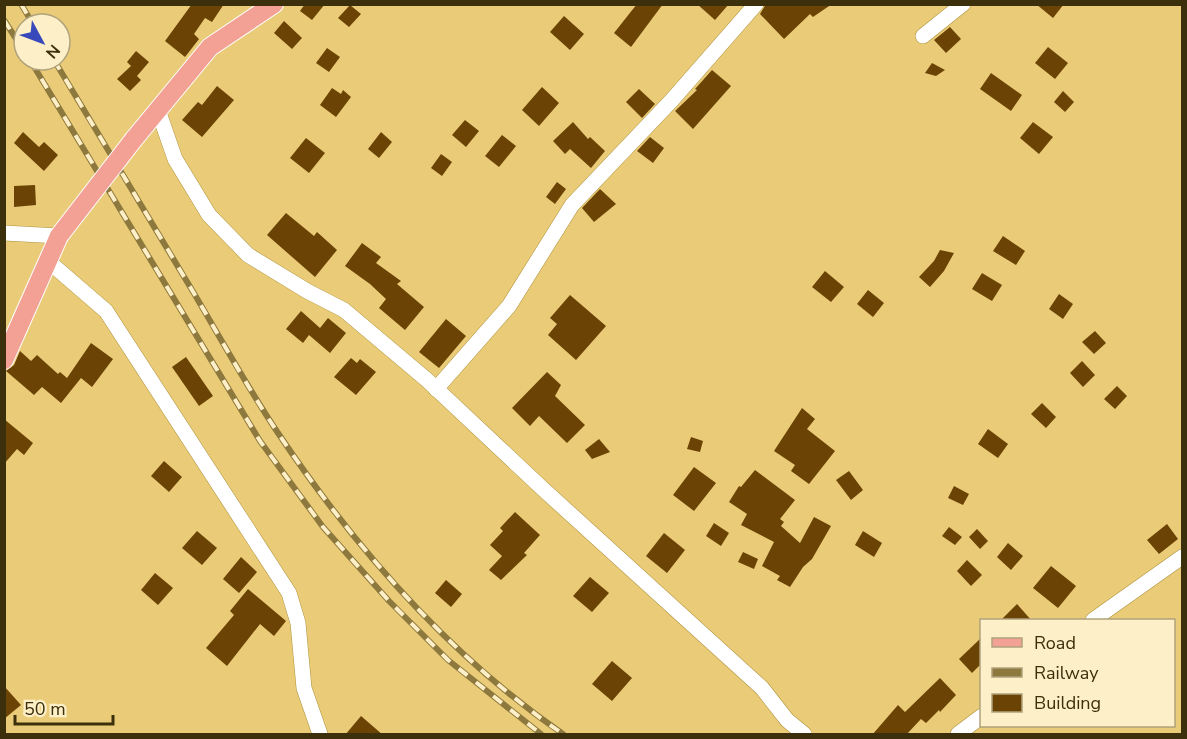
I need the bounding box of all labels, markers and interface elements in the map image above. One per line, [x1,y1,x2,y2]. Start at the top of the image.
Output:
north arrow [12,12,72,72]
text: N [40,39,65,63]
legend [980,619,1175,727]
text: Road [1034,631,1076,655]
text: Railway [1034,661,1099,685]
scale bar [15,688,112,726]
text: Building [1034,691,1101,715]
text: 50 m [24,697,66,721]

